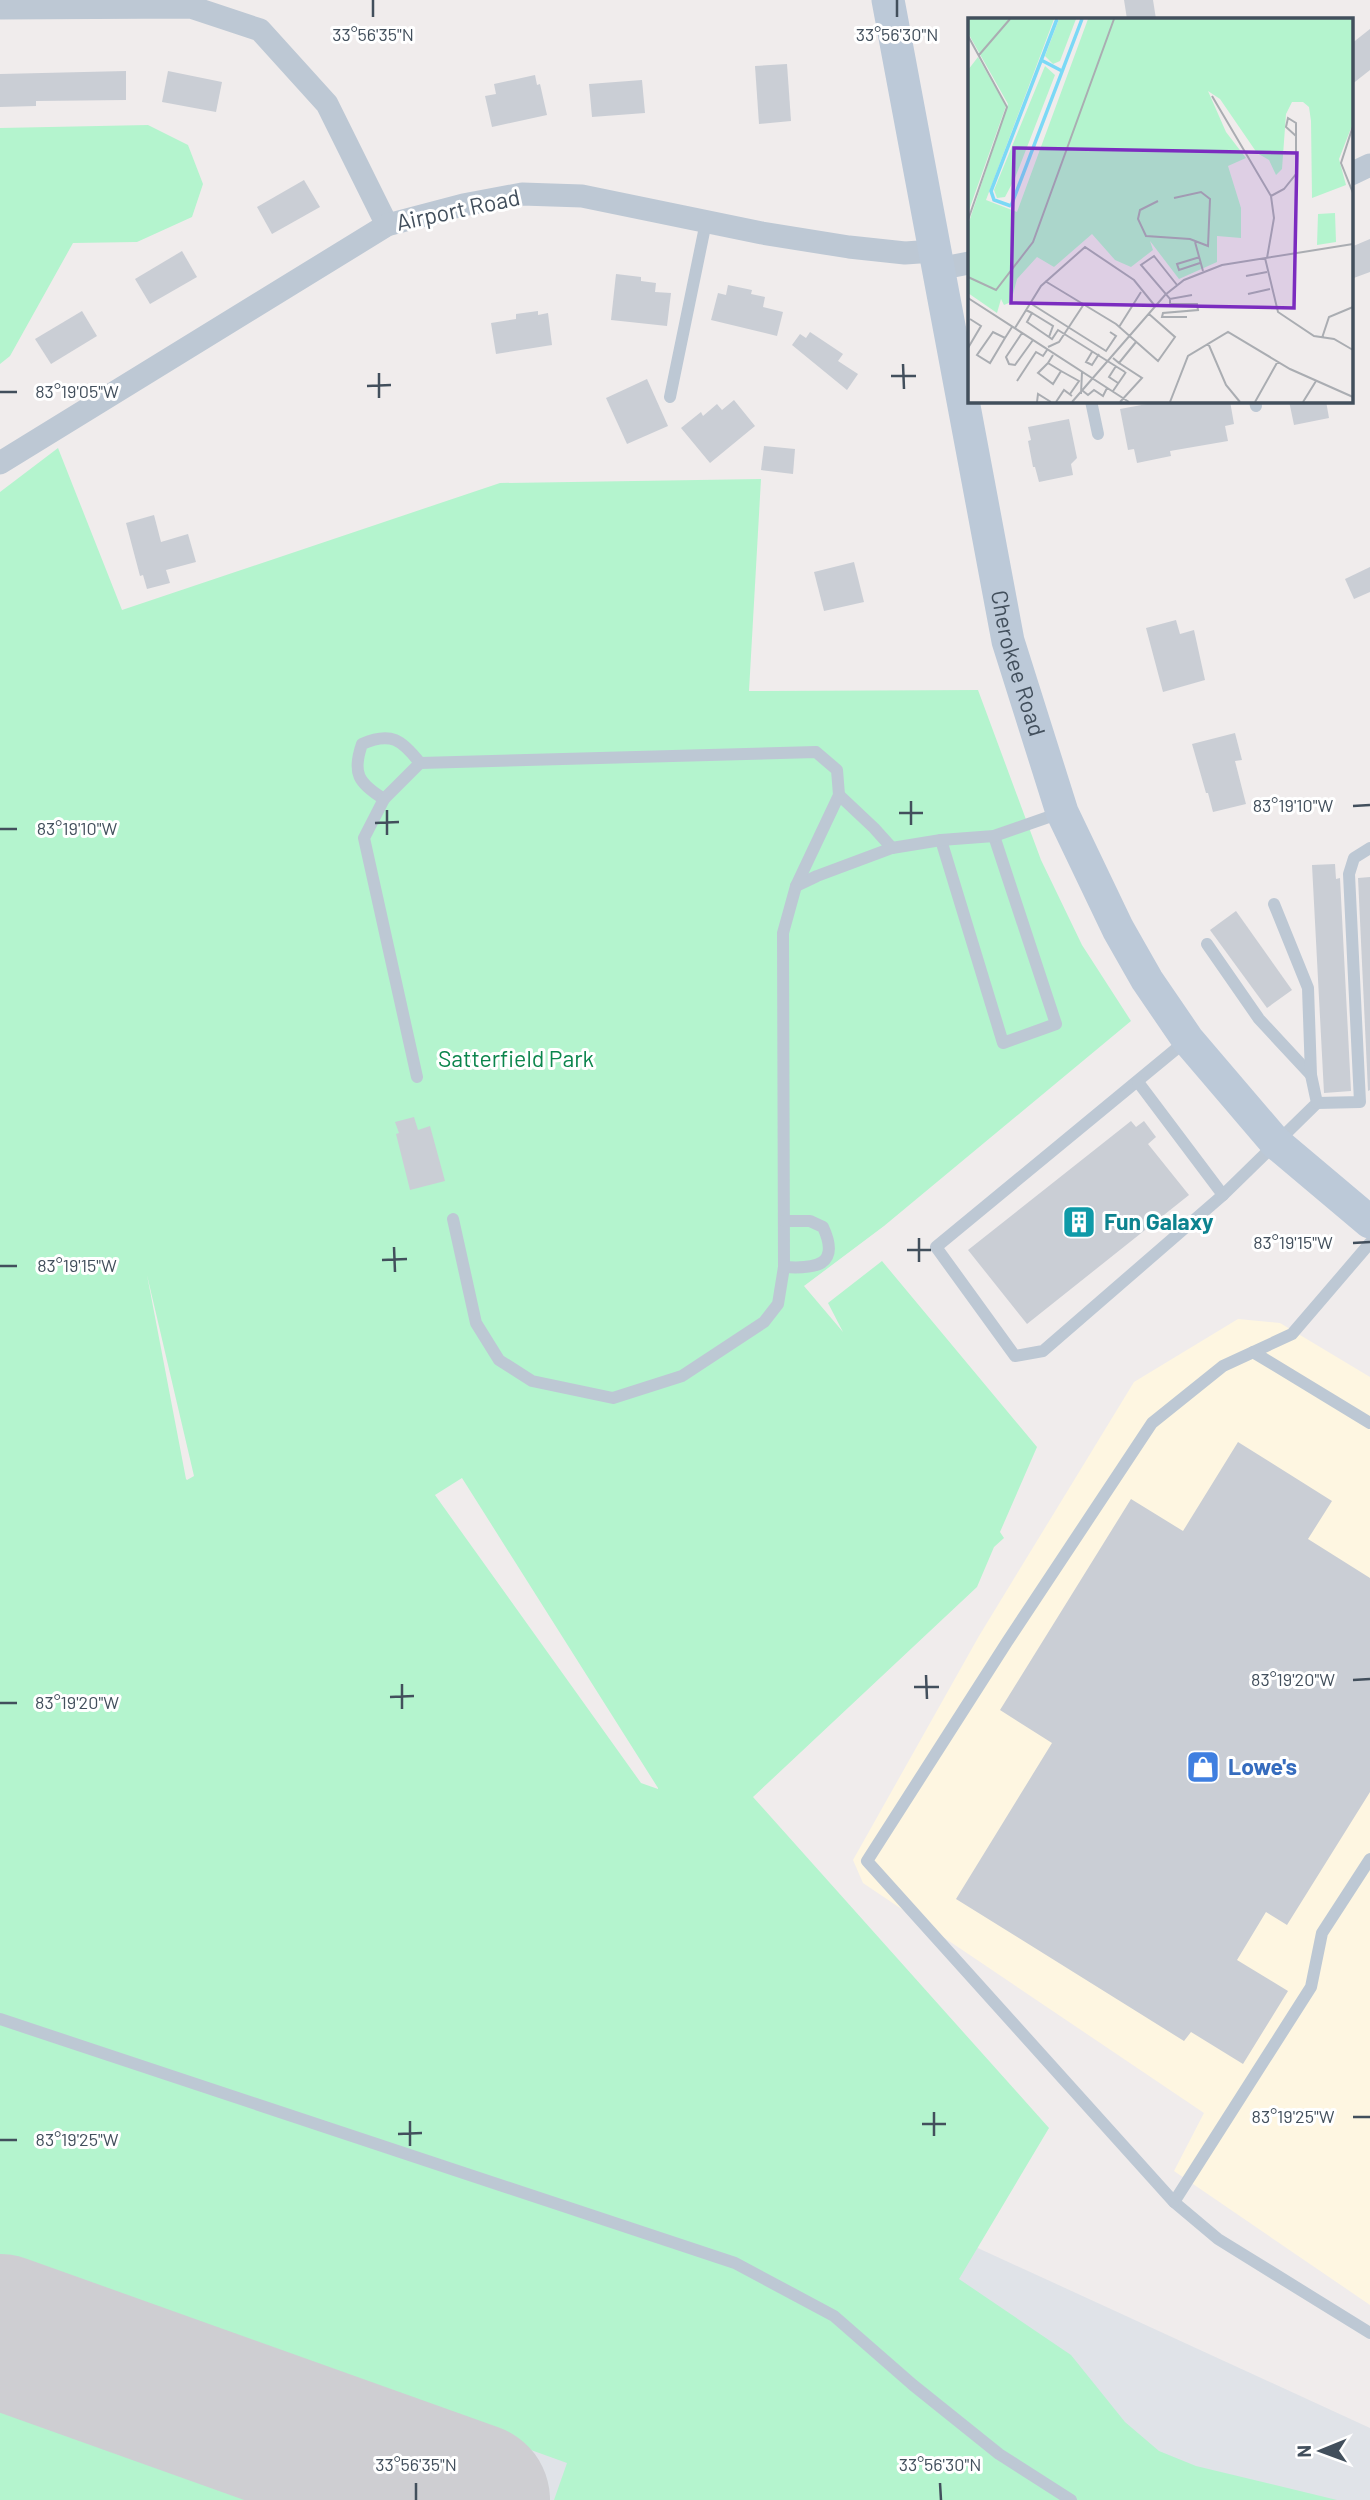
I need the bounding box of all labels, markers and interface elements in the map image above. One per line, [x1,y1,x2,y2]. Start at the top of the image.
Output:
inset map [968,18,1352,402]
text: 33°56'35"N [332,23,414,45]
text: 33°56'30"N [856,23,938,45]
street label: Airport Road [393,182,522,236]
text: 83°19'05"W [35,380,119,402]
street label: Cherokee Road [986,588,1052,739]
text: 83°19'10"W [1253,794,1333,816]
text: 83°19'10"W [37,817,117,839]
park label: Satterfield Park [438,1044,594,1072]
building icon: Fun Galaxy [1060,1203,1098,1241]
place label: Fun Galaxy [1104,1207,1214,1235]
text: 83°19'15"W [1253,1231,1333,1253]
text: 83°19'15"W [37,1254,117,1276]
text: 83°19'20"W [1251,1668,1335,1690]
text: 83°19'20"W [35,1691,119,1713]
shop icon: Lowe's [1184,1748,1222,1786]
place label: Lowe's [1228,1752,1297,1780]
text: 83°19'25"W [1252,2105,1335,2127]
text: 83°19'25"W [36,2128,119,2150]
north arrow [1286,2416,1356,2486]
text: N [1292,2445,1315,2458]
text: 33°56'35"N [375,2453,457,2475]
text: 33°56'30"N [899,2453,981,2475]

